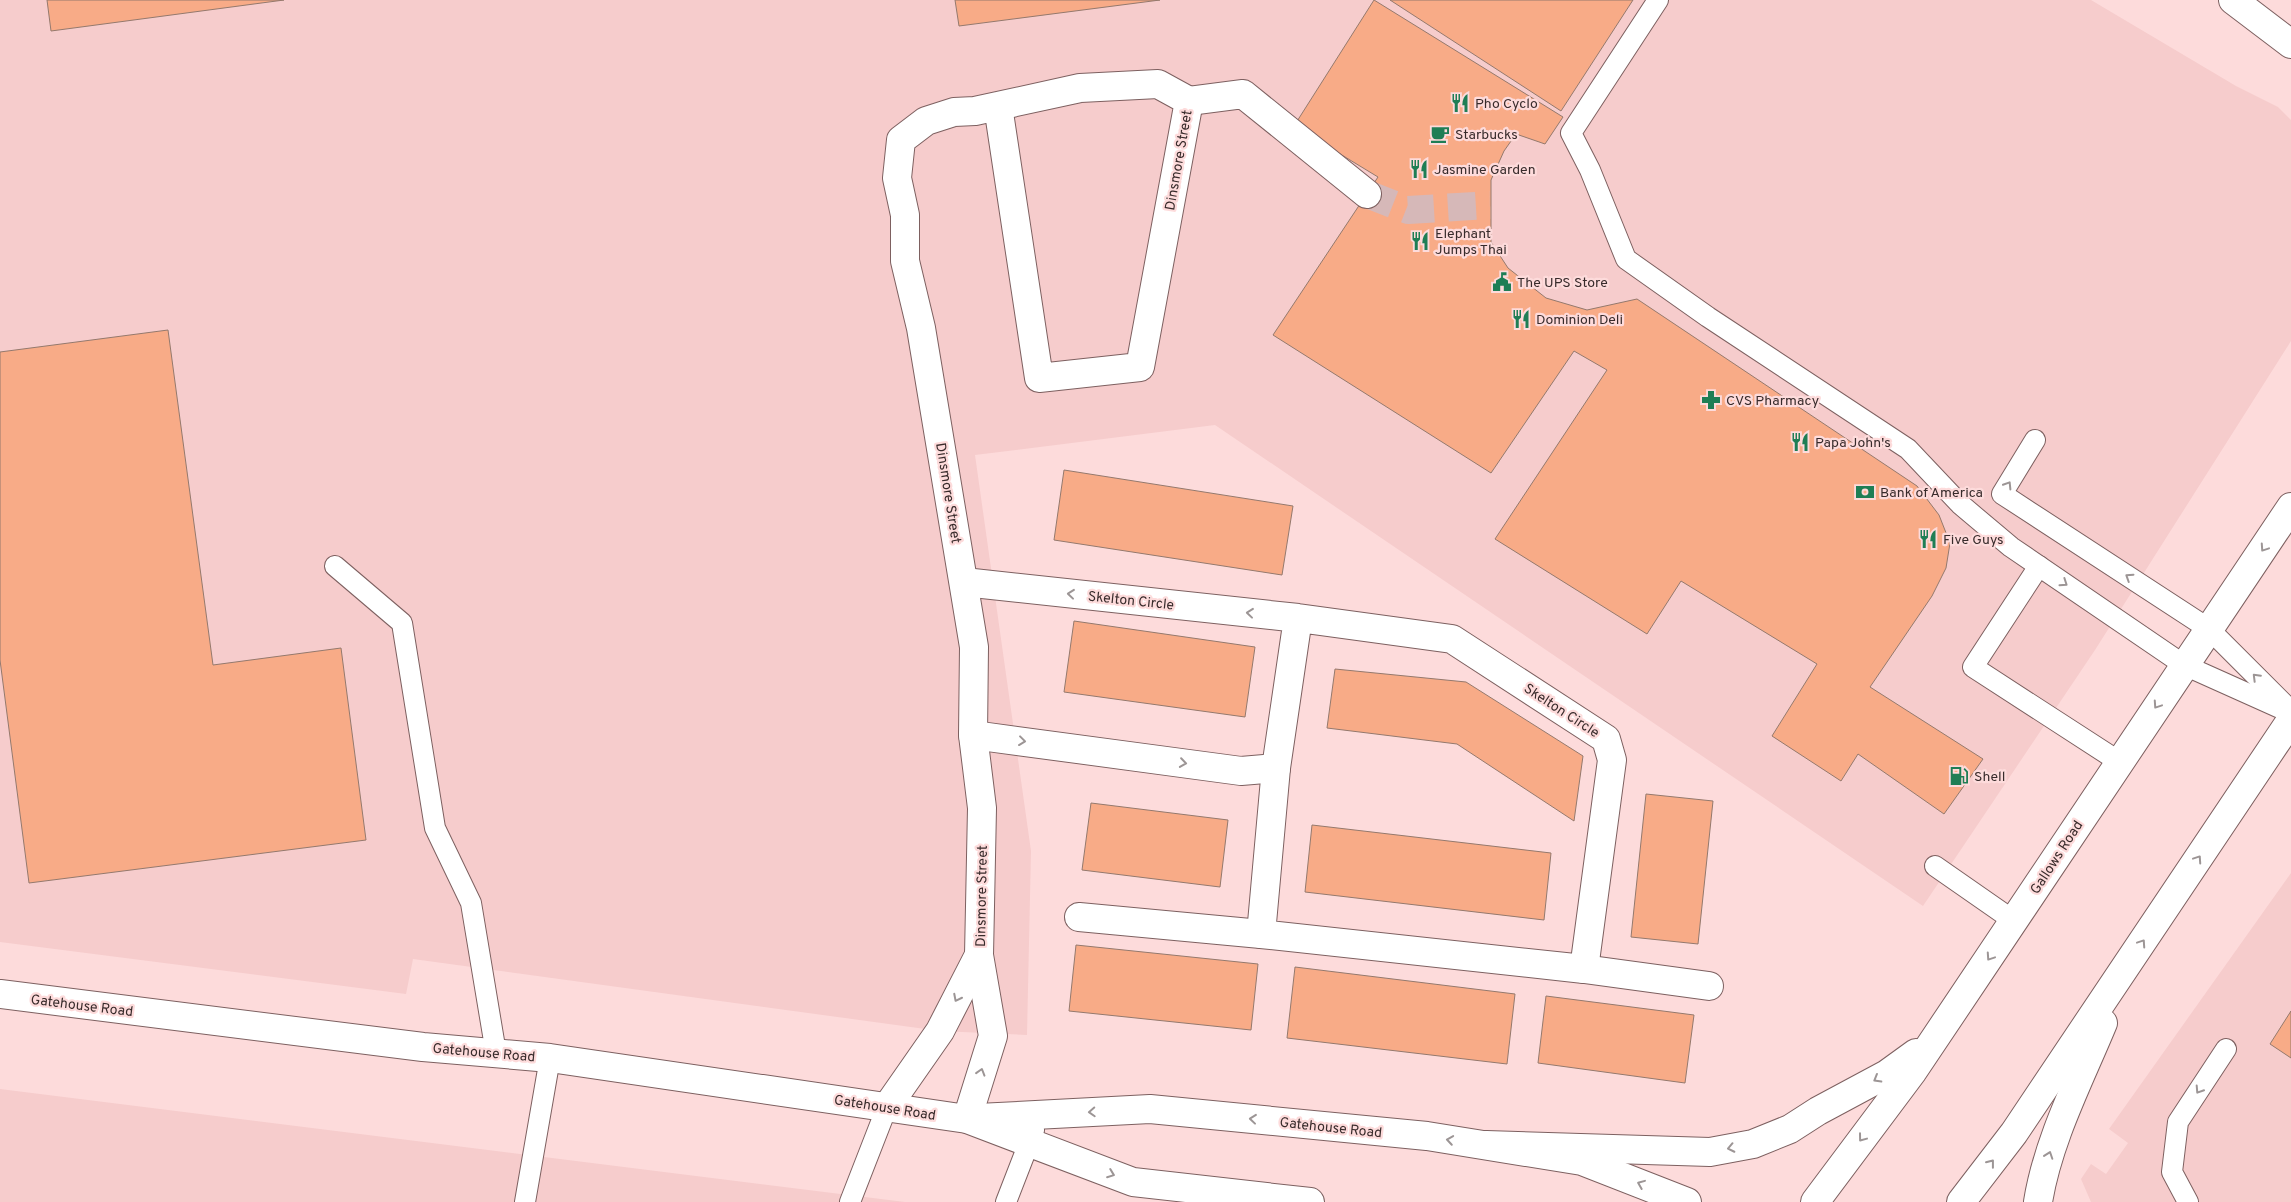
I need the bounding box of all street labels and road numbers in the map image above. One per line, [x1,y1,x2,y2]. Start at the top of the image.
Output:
street label: Dinsmore Street [1162,109,1197,212]
street label: Dinsmore Street [931,442,964,545]
street label: Skelton Circle [1087,589,1175,614]
street label: Skelton Circle [1520,681,1602,742]
street label: Gallows Road [2027,818,2087,898]
street label: Dinsmore Street [973,845,992,947]
street label: Gatehouse Road [30,992,134,1021]
street label: Gatehouse Road [432,1041,536,1066]
street label: Gatehouse Road [833,1092,937,1125]
street label: Gatehouse Road [1279,1115,1383,1142]

